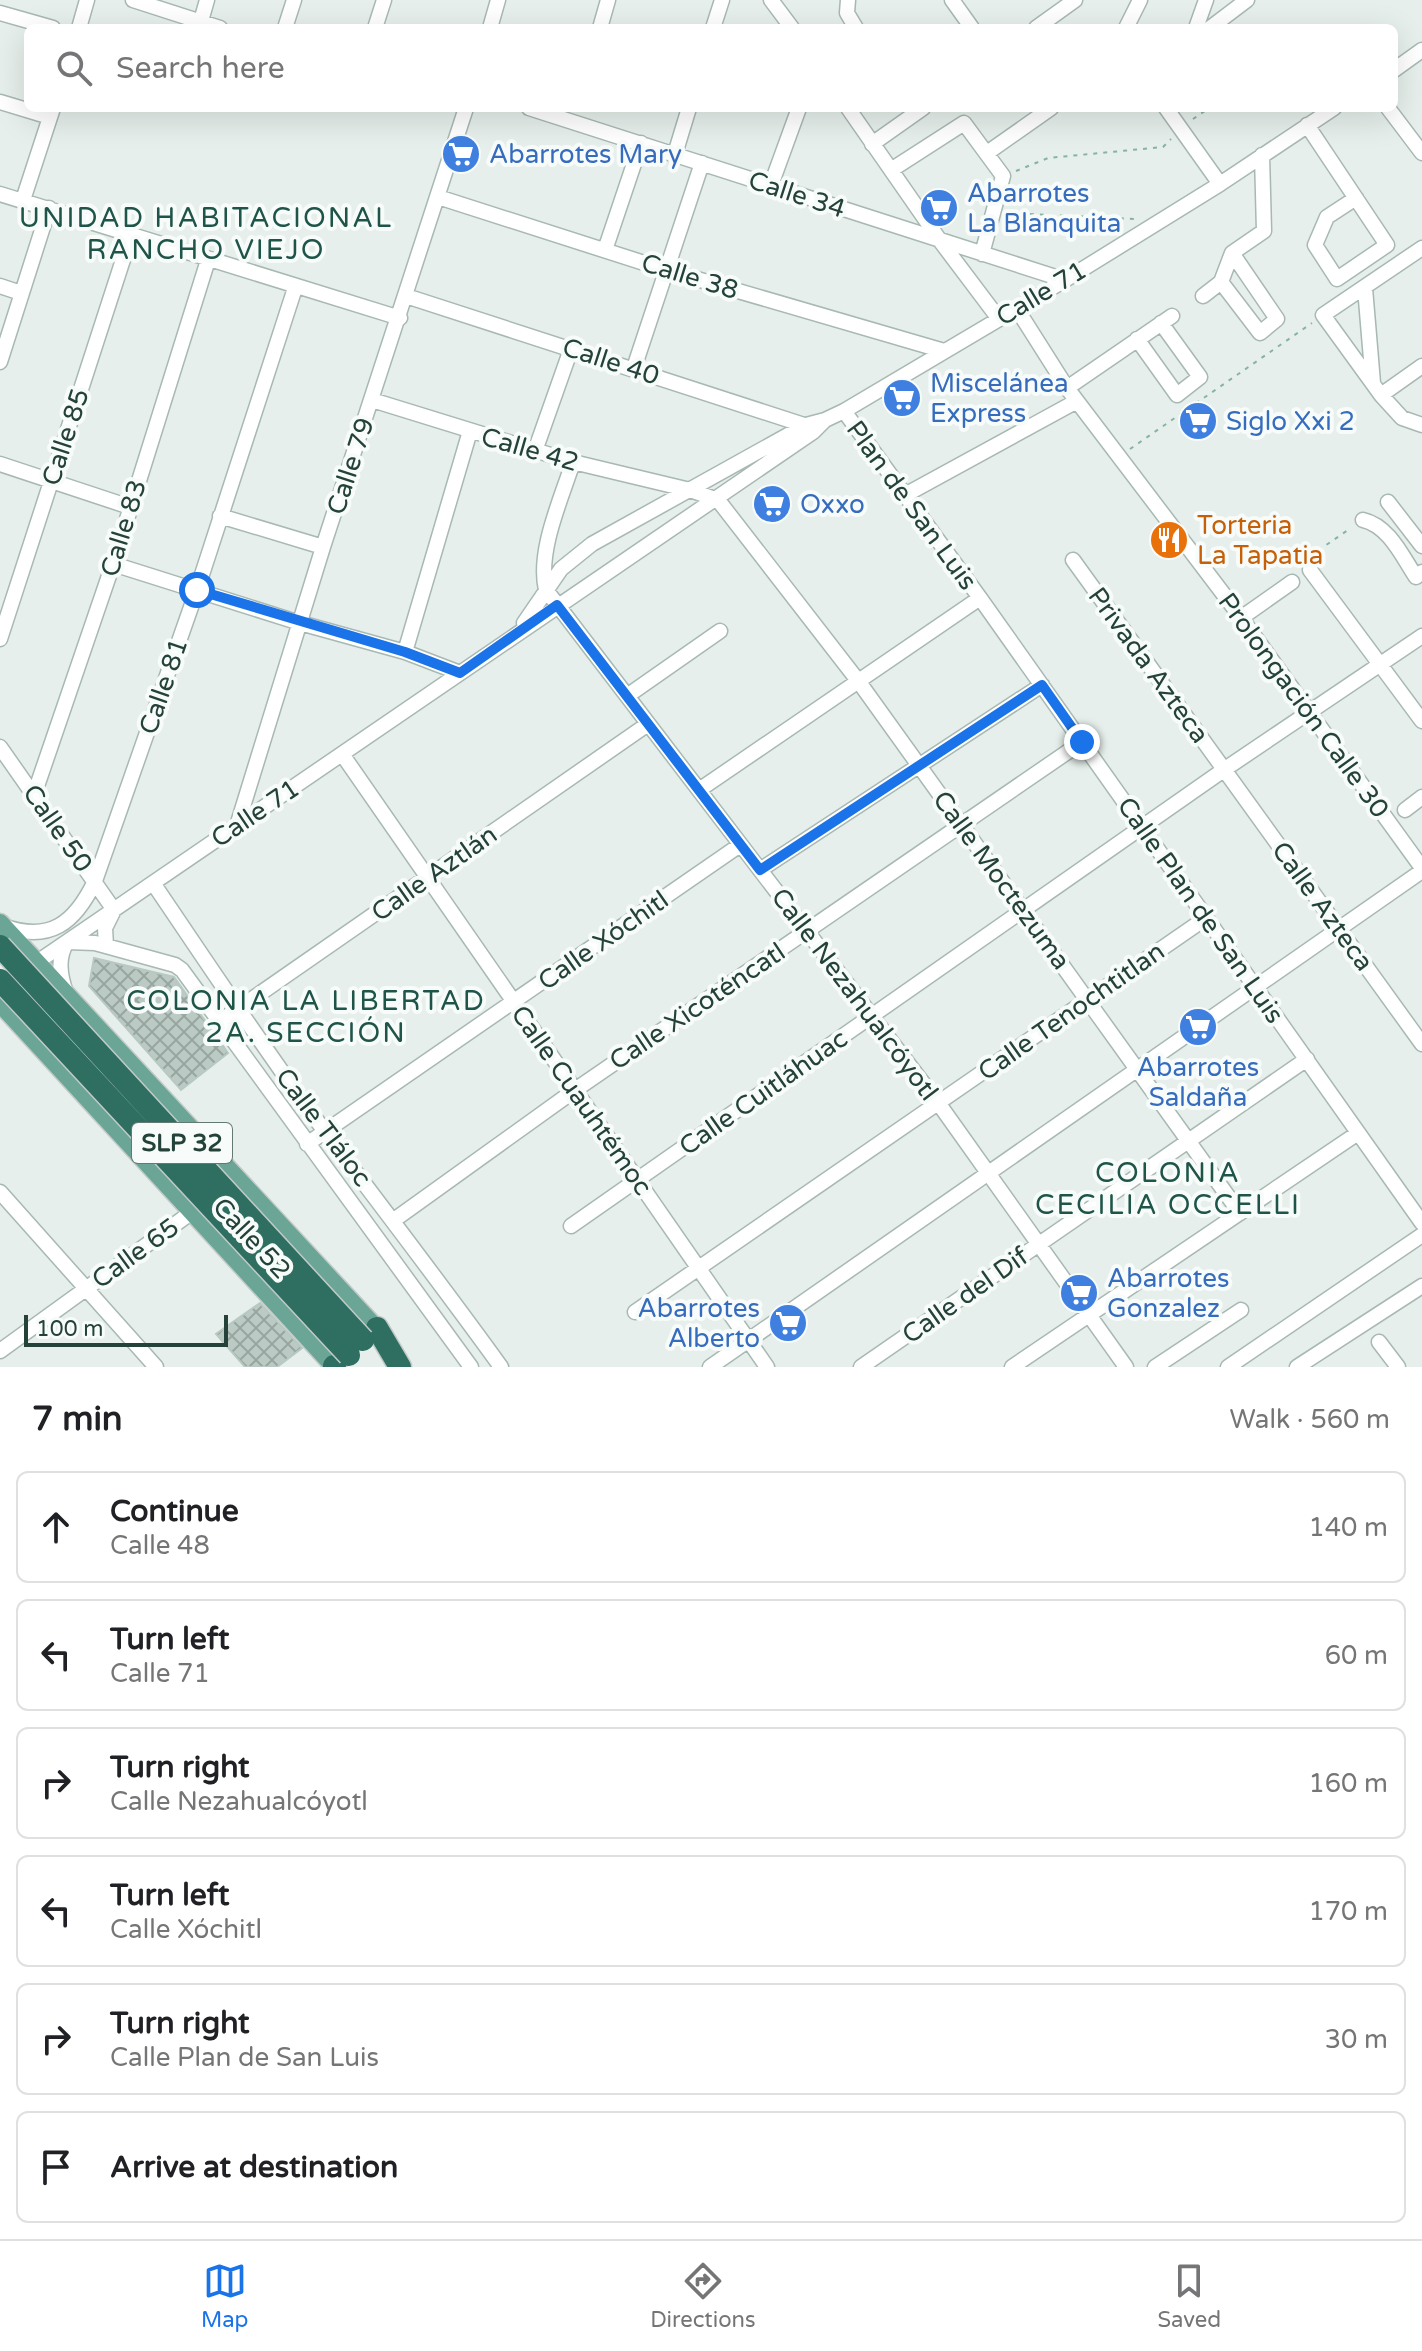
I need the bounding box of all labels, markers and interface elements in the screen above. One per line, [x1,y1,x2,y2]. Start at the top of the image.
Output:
search box [24,24,1398,112]
icon: search [52,46,96,90]
text: Search here [116,50,285,87]
supermarket icon: Abarrotes Mary [440,133,482,175]
place label: Abarrotes Mary [489,139,682,170]
street label: Calle 34 [745,164,849,225]
place label: Abarrotes La Blanquita [967,178,1121,239]
supermarket icon: Abarrotes La Blanquita [918,187,960,229]
district label: UNIDAD HABITACIONAL RANCHO VIEJO [19,201,393,267]
street label: Calle 38 [638,247,742,306]
street label: Calle 71 [991,254,1092,332]
street label: Calle 40 [559,331,663,392]
place label: Miscelánea Express [930,368,1069,429]
supermarket icon: Miscelánea Express [881,377,923,419]
street label: Calle 85 [35,385,96,489]
supermarket icon: Siglo Xxi 2 [1177,400,1219,442]
place label: Siglo Xxi 2 [1226,406,1355,437]
street label: Calle 79 [320,414,381,518]
street label: Plan de San Luis [840,415,983,596]
street label: Calle 42 [478,421,582,478]
street label: Calle 83 [94,476,153,580]
supermarket icon: Oxxo [751,483,793,525]
place label: Oxxo [800,489,865,520]
place label: Torteria La Tapatia [1197,510,1323,571]
restaurant icon: Torteria La Tapatia [1148,519,1190,561]
route start [179,572,215,608]
street label: Privada Azteca [1082,581,1216,749]
street label: Prolongación Calle 30 [1212,587,1396,824]
street label: Calle 81 [133,634,194,738]
route end [1064,724,1100,760]
street label: Calle 71 [205,773,305,854]
street label: Calle 50 [16,779,99,878]
street label: Calle Moctezuma [926,785,1077,976]
street label: Calle Plan de San Luis [1111,791,1290,1029]
street label: Calle Aztlán [365,819,503,928]
street label: Calle Azteca [1265,836,1380,977]
street label: Calle Nezahualcóyotl [765,882,945,1107]
street label: Calle Xóchitl [532,884,674,997]
street label: Calle Xicoténcatl [603,936,791,1077]
street label: Calle Tenochtitlan [972,936,1170,1087]
district label: COLONIA LA LIBERTAD 2A. SECCIÓN [126,984,486,1050]
street label: Calle Cuauhtémoc [504,999,659,1201]
supermarket icon: Abarrotes Saldaña [1177,1006,1219,1048]
street label: Calle Cuitláhuac [673,1023,853,1162]
place label: Abarrotes Saldaña [1137,1052,1259,1113]
street label: Calle Tláloc [269,1062,378,1193]
road number: SLP 32 [132,1123,232,1163]
district label: COLONIA CECILIA OCCELLI [1035,1156,1301,1222]
street label: Calle 52 [206,1191,297,1285]
street label: Calle 65 [86,1212,185,1295]
street label: Calle del Dif [896,1240,1034,1350]
place label: Abarrotes Gonzalez [1107,1263,1229,1324]
supermarket icon: Abarrotes Gonzalez [1058,1272,1100,1314]
place label: Abarrotes Alberto [638,1293,760,1354]
supermarket icon: Abarrotes Alberto [767,1302,809,1344]
scale bar [24,1311,228,1347]
text: 100 m [36,1316,103,1342]
text: 7 min [32,1399,123,1440]
text: Walk · 560 m [1230,1404,1390,1435]
text: Continue [110,1493,239,1530]
icon: ahead [34,1505,78,1549]
text: 140 m [1308,1512,1388,1543]
text: Calle 48 [110,1530,210,1561]
text: Turn left [110,1621,229,1658]
icon: left [34,1633,78,1677]
text: 60 m [1325,1640,1388,1671]
text: Calle 71 [110,1658,210,1689]
text: Turn right [110,1749,250,1786]
icon: right [34,1761,78,1805]
text: 160 m [1308,1768,1388,1799]
text: Calle Nezahualcóyotl [110,1786,368,1817]
text: Turn left [110,1877,229,1914]
icon: left [34,1889,78,1933]
text: 170 m [1308,1896,1388,1927]
text: Calle Xóchitl [110,1914,262,1945]
text: Turn right [110,2005,250,2042]
icon: right [34,2017,78,2061]
text: 30 m [1325,2024,1388,2055]
text: Calle Plan de San Luis [110,2042,379,2073]
icon: arrive [34,2145,78,2189]
text: Arrive at destination [110,2149,398,2186]
tab: Map [201,2259,248,2333]
tab: Directions [650,2259,756,2333]
tab: Saved [1157,2259,1221,2333]

